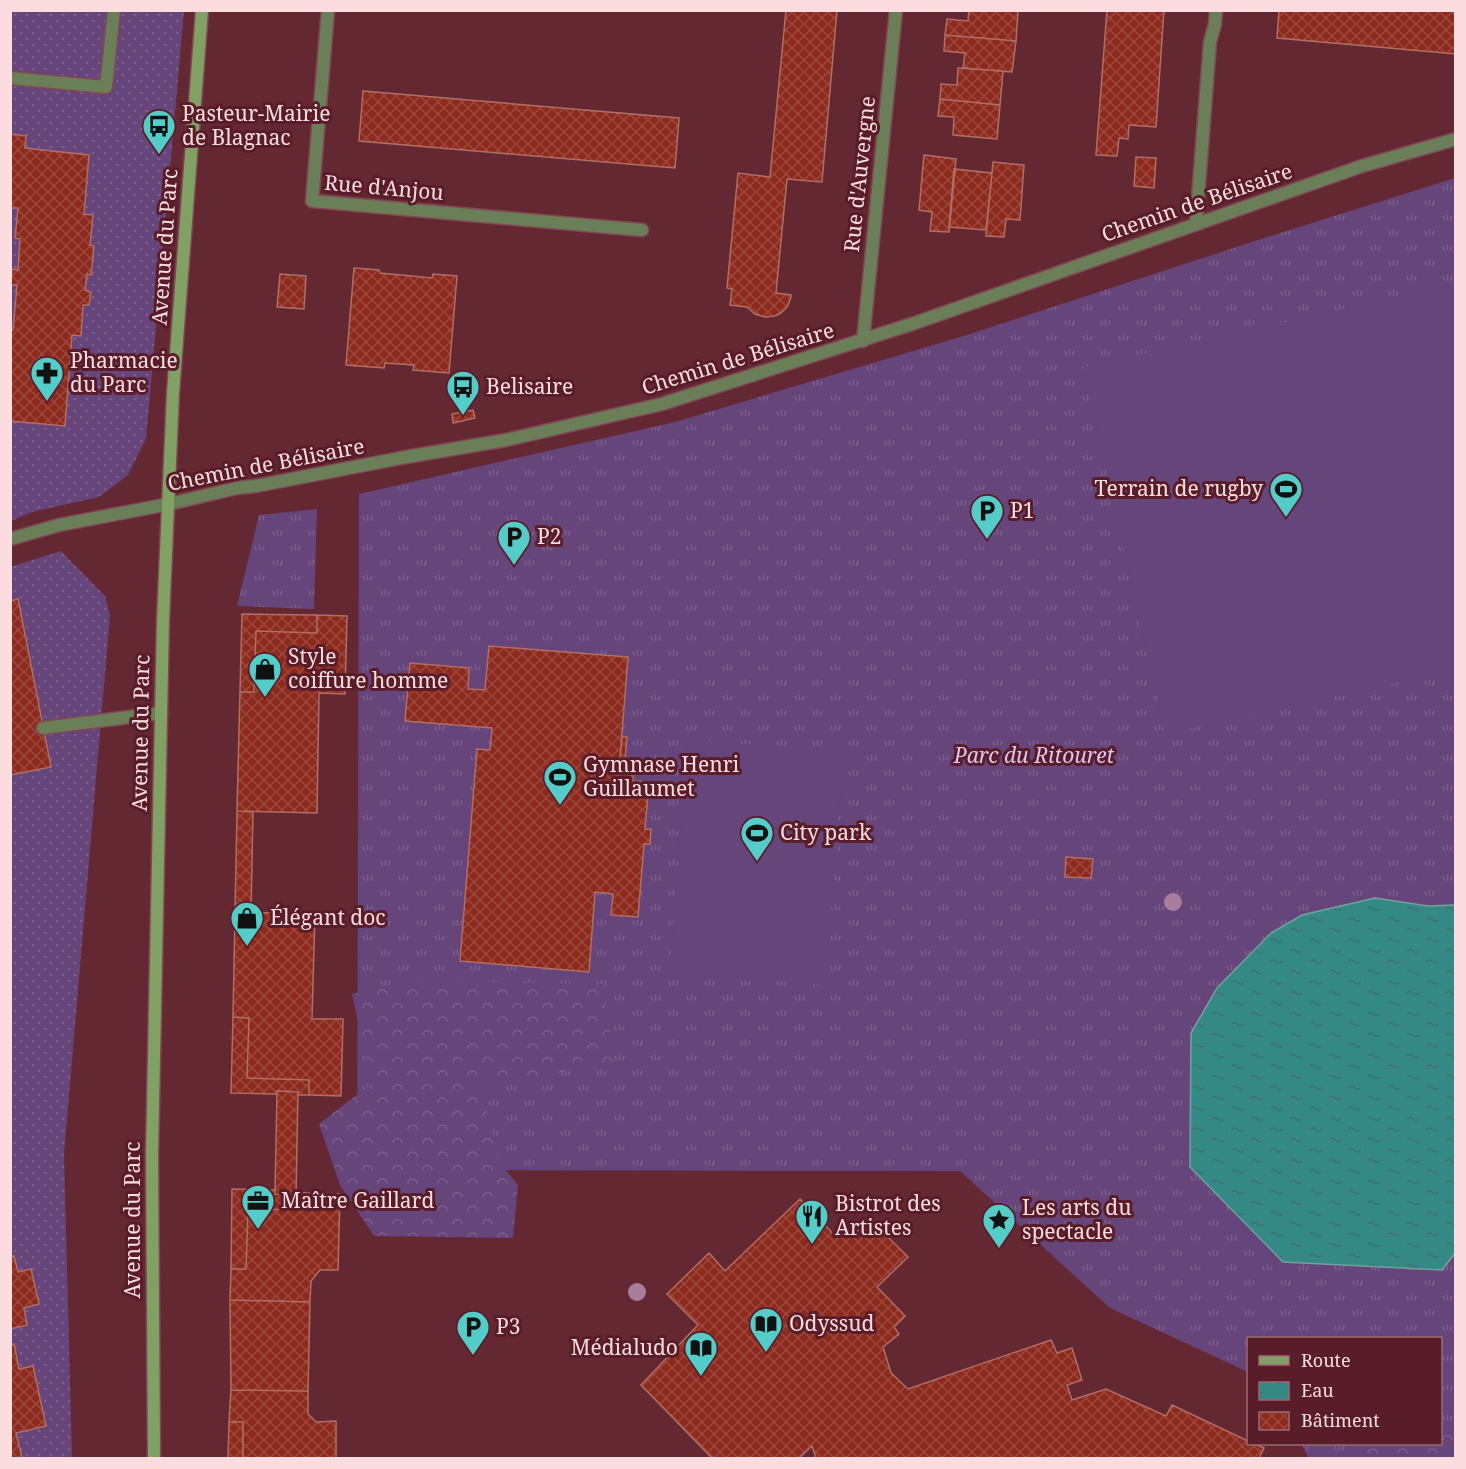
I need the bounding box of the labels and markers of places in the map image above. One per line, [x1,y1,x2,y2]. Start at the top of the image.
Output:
place label: Pasteur-Mairie de Blagnac [182,99,330,151]
bus stop icon: Pasteur-Mairie de Blagnac [141,108,177,155]
place label: Pharmacie du Parc [70,346,178,398]
pharmacy icon: Pharmacie du Parc [29,355,65,402]
bus stop icon: Belisaire [445,369,481,416]
place label: Belisaire [486,372,573,400]
sports icon: Terrain de rugby [1268,471,1304,518]
place label: Terrain de rugby [1095,474,1263,502]
parking icon: P1 [969,493,1005,540]
place label: P1 [1010,496,1034,524]
parking icon: P2 [496,519,532,566]
place label: P2 [537,522,561,550]
place label: Style coiffure homme [288,642,448,694]
shop icon: Style coiffure homme [247,651,283,698]
place label: Gymnase Henri Guillaumet [583,750,740,802]
sports icon: Gymnase Henri Guillaumet [542,759,578,806]
sports icon: City park [739,815,775,862]
place label: City park [780,818,872,846]
shop icon: Élégant doc [229,900,265,947]
place label: Élégant doc [270,903,386,931]
office icon: Maître Gaillard [240,1183,276,1230]
place label: Maître Gaillard [281,1186,434,1214]
place label: Bistrot des Artistes [835,1189,941,1241]
place label: Les arts du spectacle [1022,1193,1132,1245]
restaurant icon: Bistrot des Artistes [794,1198,830,1245]
place icon: Les arts du spectacle [981,1202,1017,1249]
library icon: Odyssud [748,1306,784,1353]
parking icon: P3 [455,1309,491,1356]
place label: Odyssud [789,1309,875,1337]
place label: P3 [496,1312,520,1340]
library icon: Médialudo [683,1330,719,1377]
place label: Médialudo [571,1333,678,1361]

